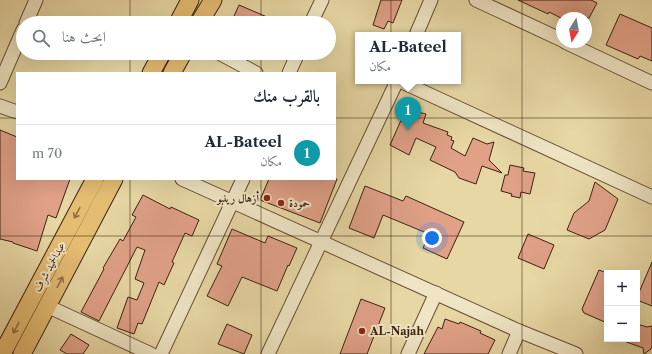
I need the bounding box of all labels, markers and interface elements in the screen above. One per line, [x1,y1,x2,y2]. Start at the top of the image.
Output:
north arrow [556,12,592,48]
search box [16,16,336,60]
icon: search [30,27,52,49]
text: ابحث هنا [62,27,106,46]
popup [355,32,461,84]
text: AL-Bateel [369,37,447,56]
text: مكان [369,58,391,74]
text: بالقرب منك [253,86,320,106]
pin: 1 [395,97,421,130]
text: AL-Bateel [204,132,282,151]
text: 70 m [32,145,62,161]
text: 1 [304,145,310,161]
text: مكان [260,153,282,169]
place label: أزهال رينبو [216,190,259,205]
marker: أزهال رينبو [262,193,272,203]
place label: حمودة [289,196,310,210]
marker: حمودة [276,198,286,208]
one-way arrow [73,207,80,219]
your location [422,228,442,248]
street label: عبدالحميد شرف [30,240,69,295]
map controls [604,270,640,342]
button: + [604,270,640,306]
one-way arrow [57,276,64,288]
button: − [604,306,640,342]
one-way arrow [12,322,19,334]
place label: AL-Najah [369,324,424,338]
marker: AL-Najah [357,326,367,336]

